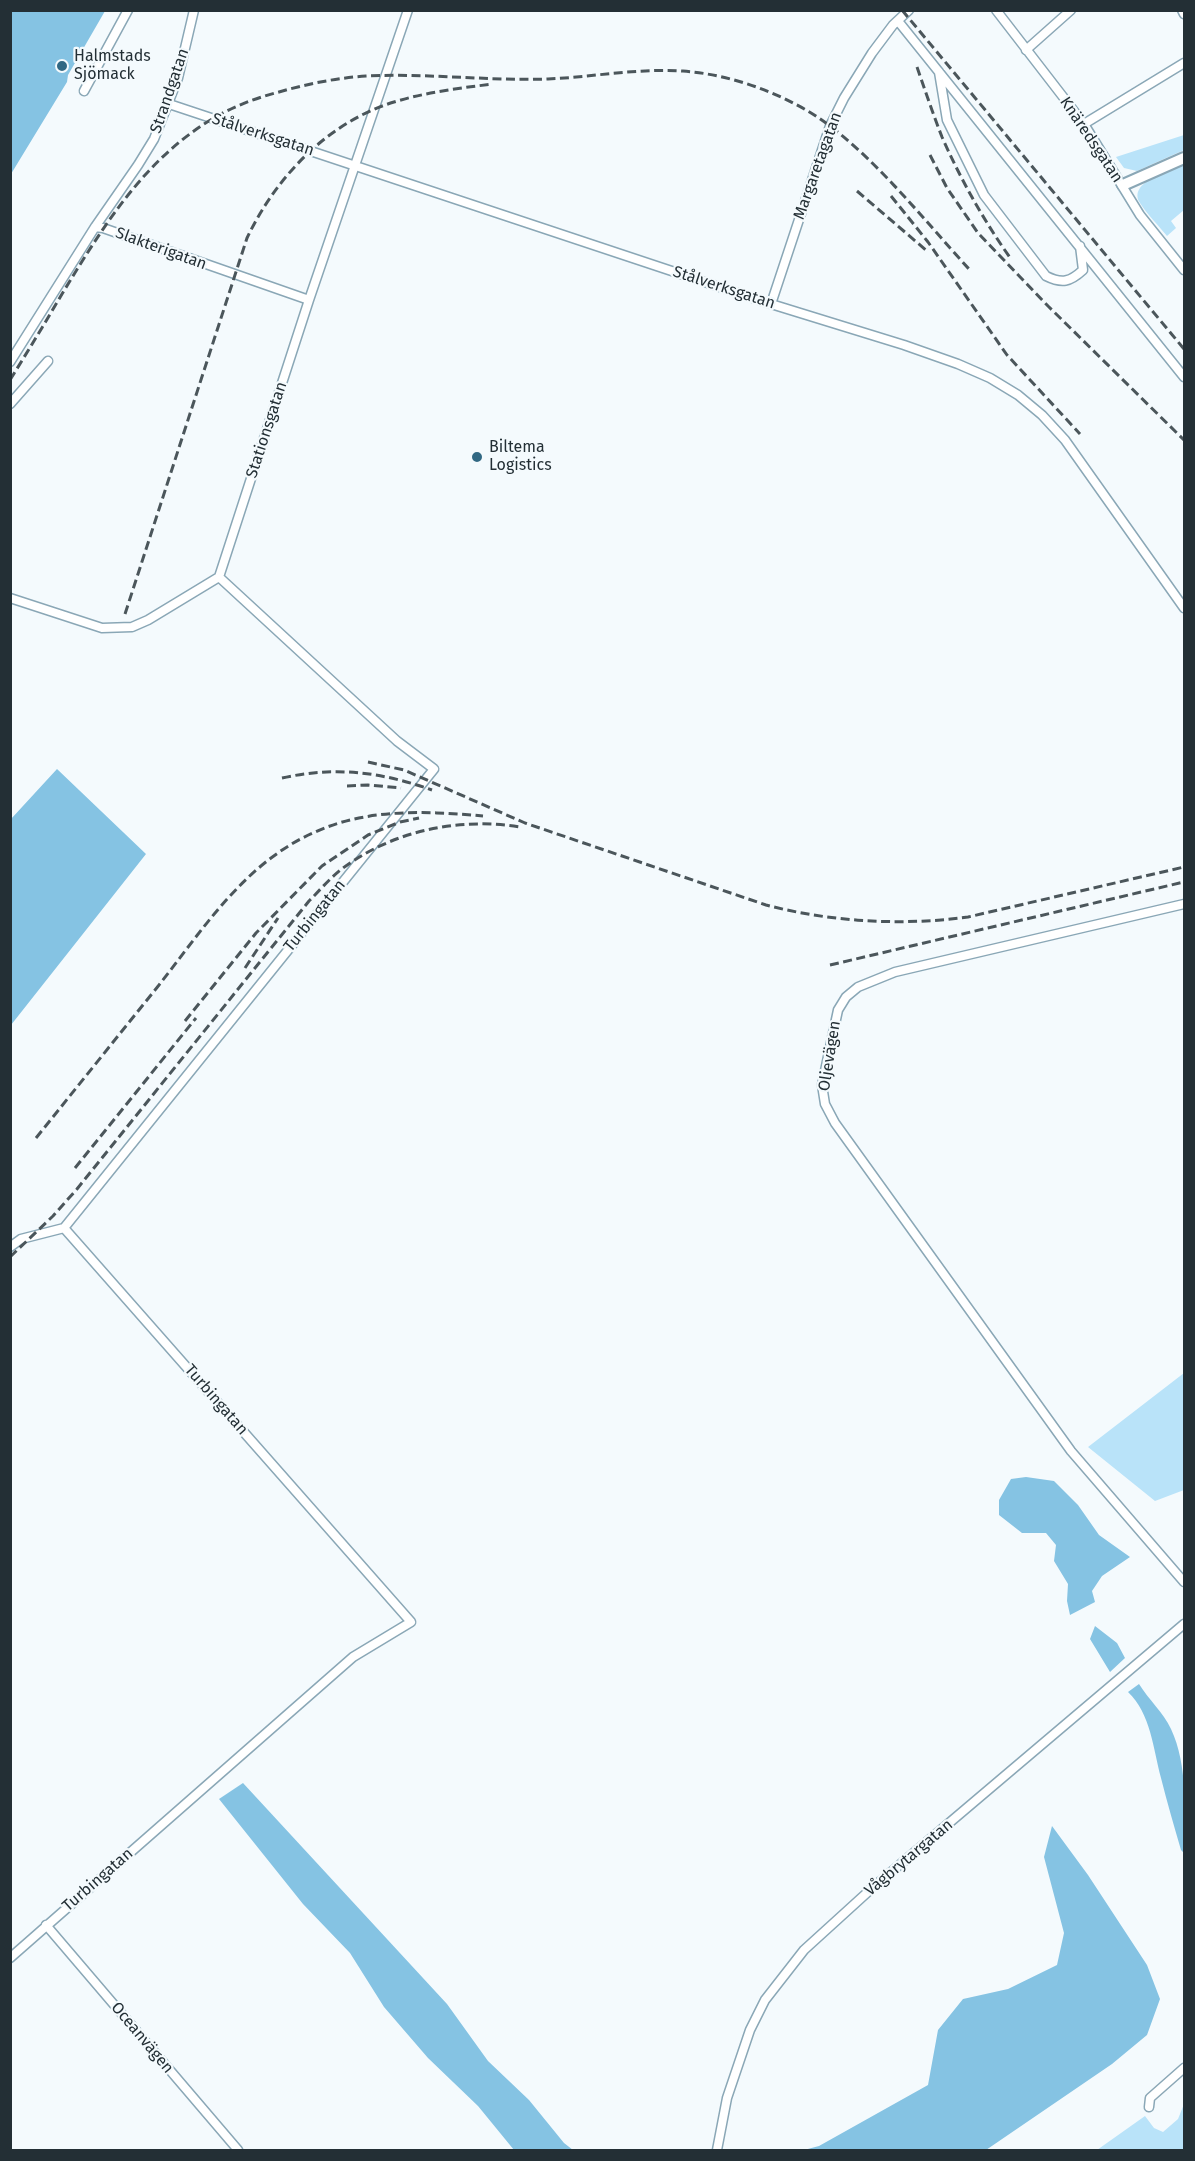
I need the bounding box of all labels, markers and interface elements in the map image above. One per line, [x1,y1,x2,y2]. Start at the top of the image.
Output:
street label: Strandgatan [147,46,193,136]
place label: Halmstads Sjömack [74,47,151,85]
marker: Halmstads Sjömack [55,59,69,73]
street label: Knäredsgatan [1055,93,1127,187]
street label: Stålverksgatan [210,109,316,161]
street label: Margaretagatan [790,110,846,222]
street label: Slakterigatan [113,224,209,274]
street label: Stålverksgatan [671,262,777,314]
street label: Stationsgatan [242,379,292,481]
place label: Biltema Logistics [489,438,552,476]
marker: Biltema Logistics [470,450,484,464]
street label: Turbingatan [280,876,350,956]
street label: Oljevägen [815,1019,845,1093]
street label: Turbingatan [180,1361,252,1439]
street label: Vågbrytargatan [861,1815,957,1901]
street label: Turbingatan [59,1844,137,1916]
street label: Oceanvägen [107,1998,177,2078]

